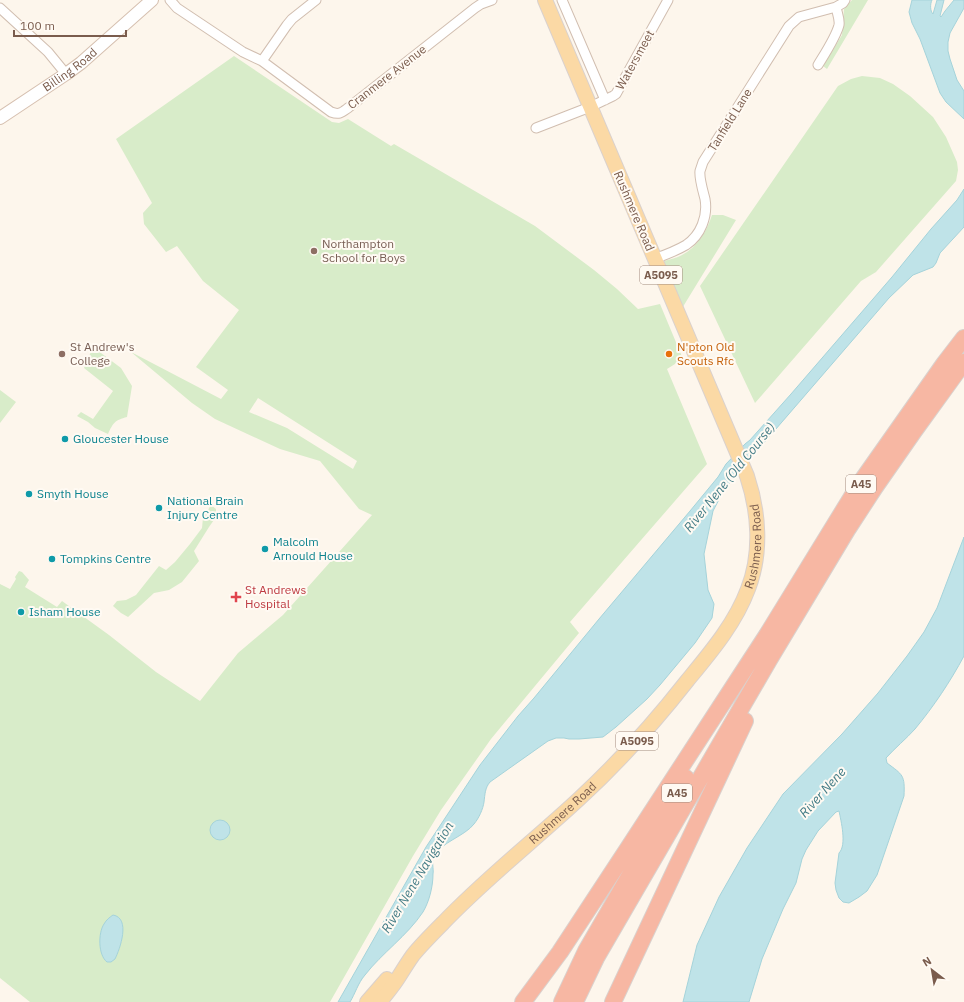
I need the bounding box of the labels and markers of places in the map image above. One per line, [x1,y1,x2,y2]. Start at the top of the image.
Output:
place label: Northampton School for Boys [322,236,406,265]
marker: Northampton School for Boys [309,246,319,256]
place label: St Andrew's College [70,339,135,368]
place label: N'pton Old Scouts Rfc [677,339,735,368]
marker: St Andrew's College [57,349,67,359]
marker: N'pton Old Scouts Rfc [664,349,674,359]
place label: Gloucester House [73,431,169,446]
marker: Gloucester House [60,434,70,444]
place label: Smyth House [37,486,109,501]
marker: Smyth House [24,489,34,499]
place label: National Brain Injury Centre [167,493,244,522]
marker: National Brain Injury Centre [154,503,164,513]
place label: Malcolm Arnould House [273,534,353,563]
marker: Malcolm Arnould House [260,544,270,554]
place label: Tompkins Centre [60,551,151,566]
marker: Tompkins Centre [47,554,57,564]
place label: St Andrews Hospital [245,582,307,611]
marker: St Andrews Hospital [230,591,242,603]
place label: Isham House [29,604,101,619]
marker: Isham House [16,607,26,617]

